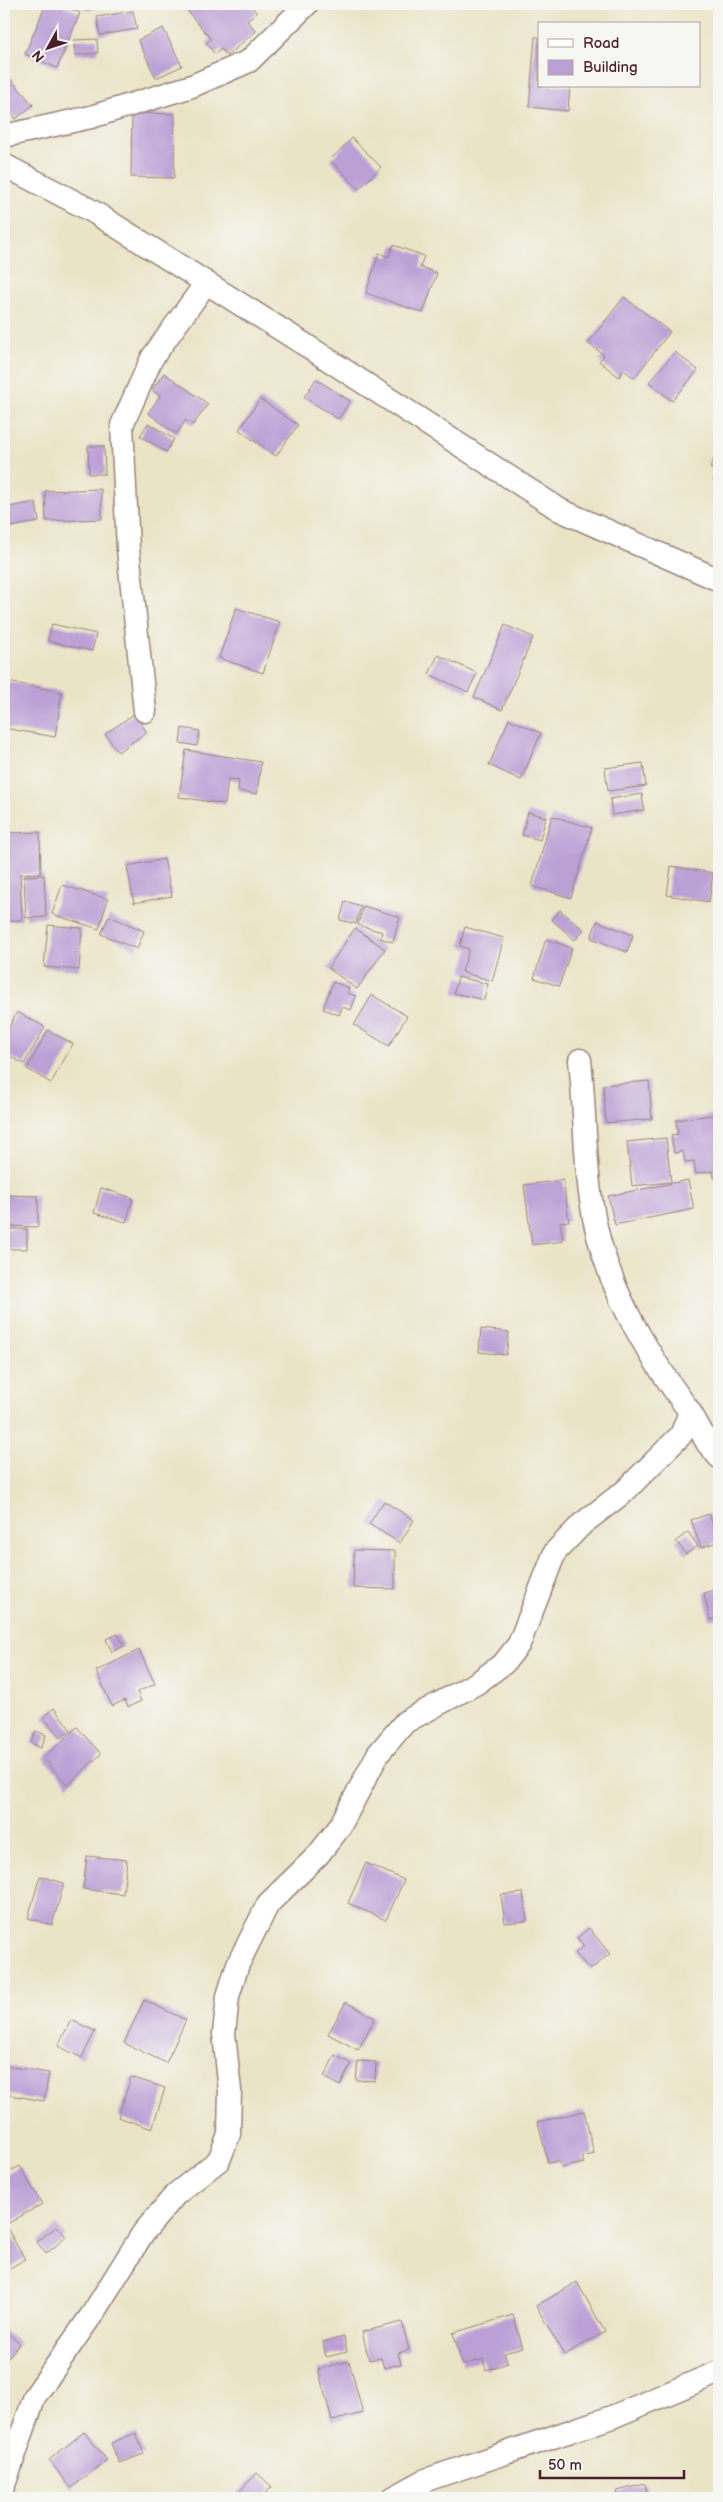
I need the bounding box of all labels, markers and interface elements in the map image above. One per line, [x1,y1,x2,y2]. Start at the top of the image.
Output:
north arrow [22,22,72,72]
legend [538,22,700,88]
text: Road [583,34,619,53]
text: N [29,47,48,66]
text: Building [583,58,638,77]
scale bar [540,2447,684,2479]
text: 50 m [548,2456,582,2475]

